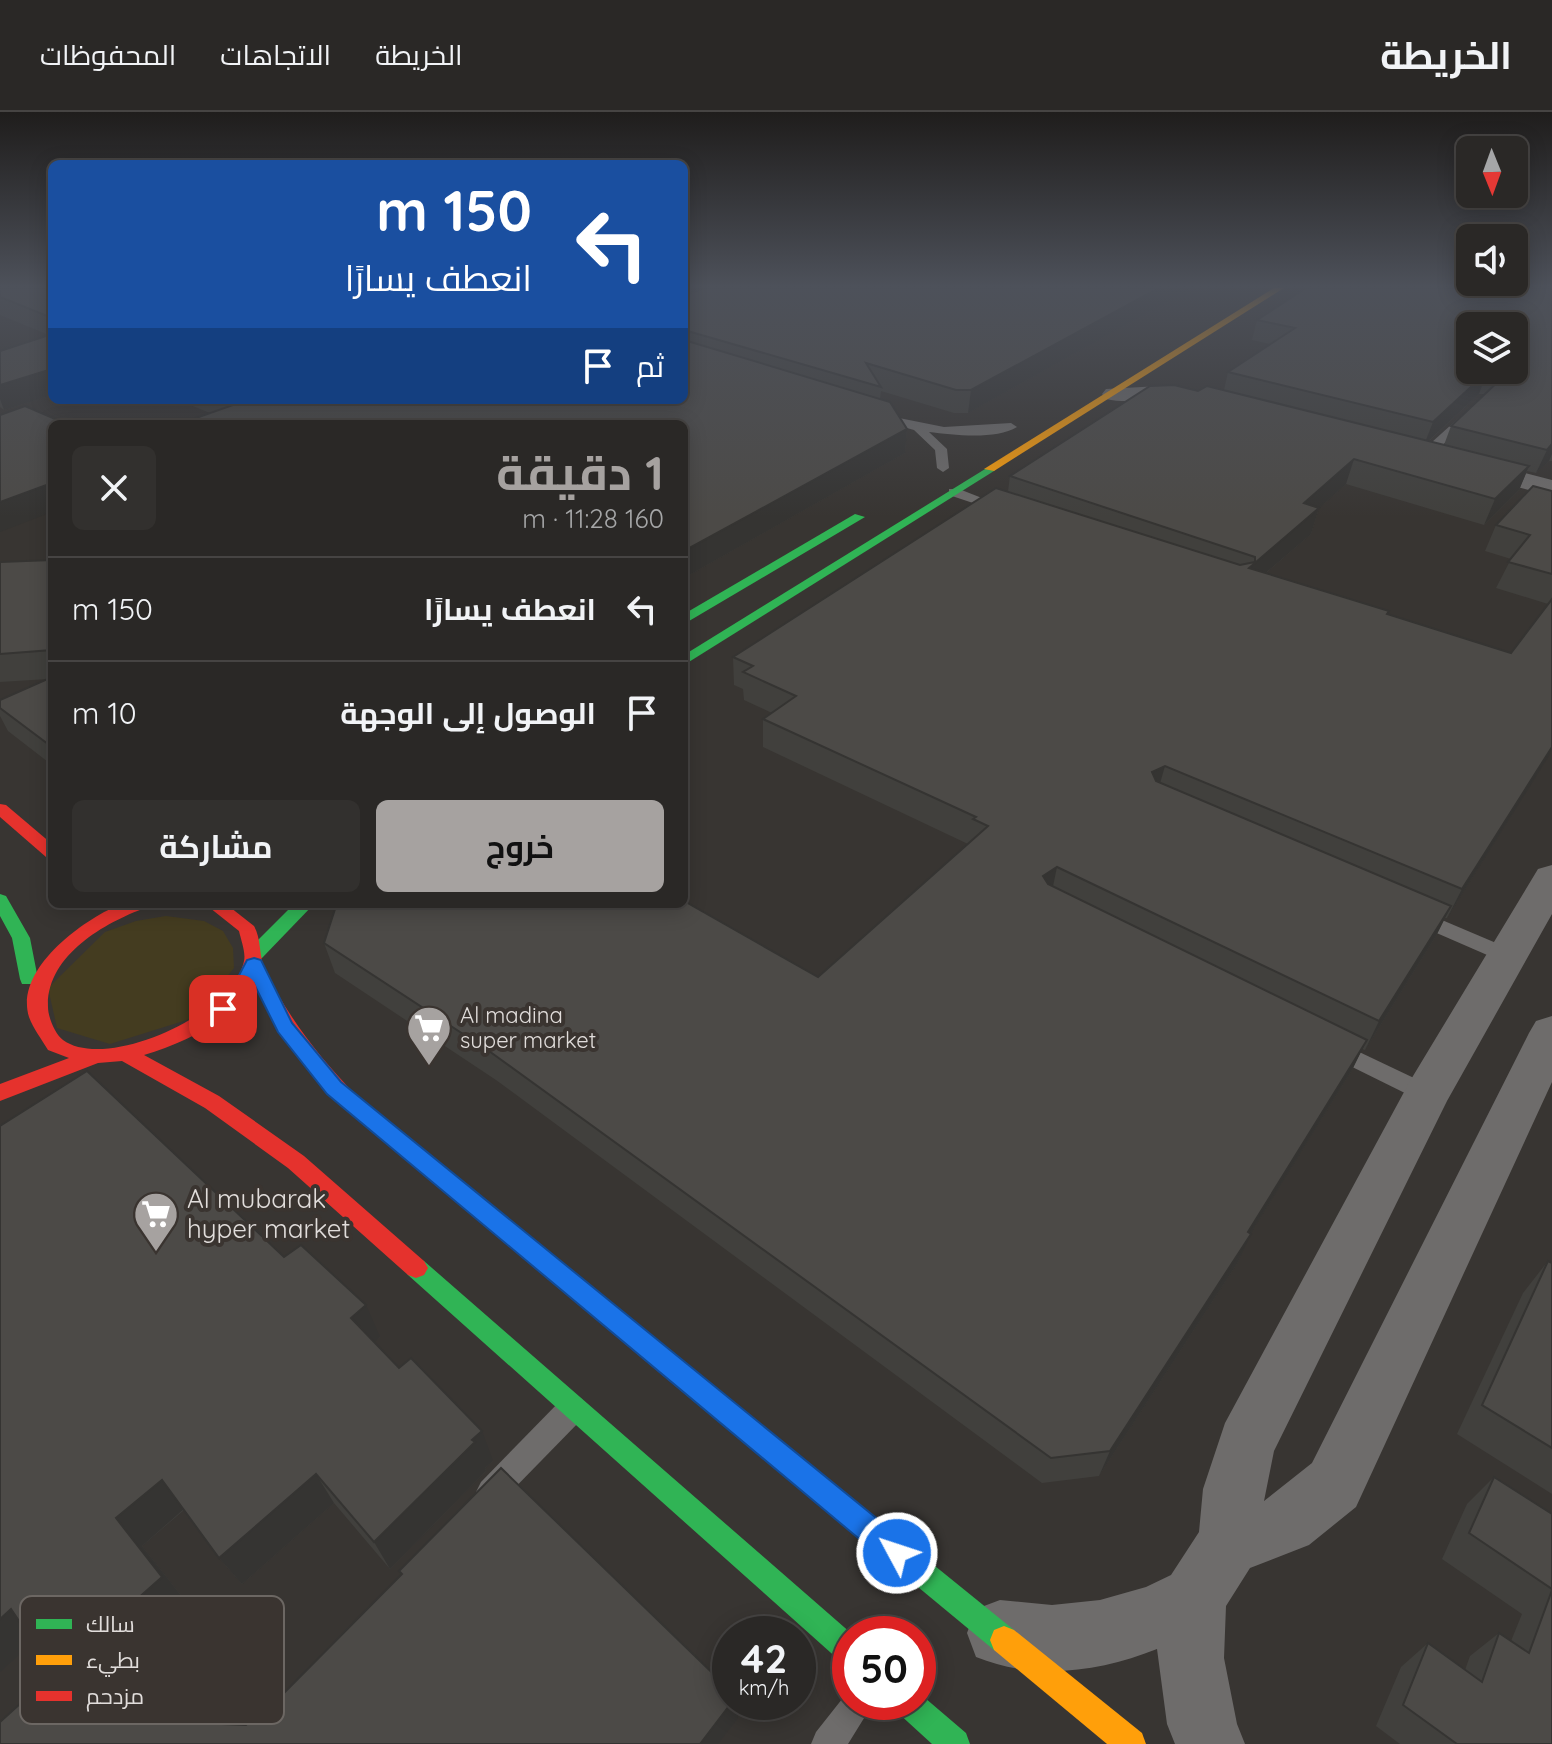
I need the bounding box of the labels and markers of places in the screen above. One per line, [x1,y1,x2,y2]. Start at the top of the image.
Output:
pin [189,975,257,1043]
place label: Al madina super market [460,1001,596,1054]
supermarket icon: Al madina super market [405,1004,453,1067]
place label: Al mubarak hyper market [187,1182,350,1245]
supermarket icon: Al mubarak hyper market [132,1190,180,1253]

